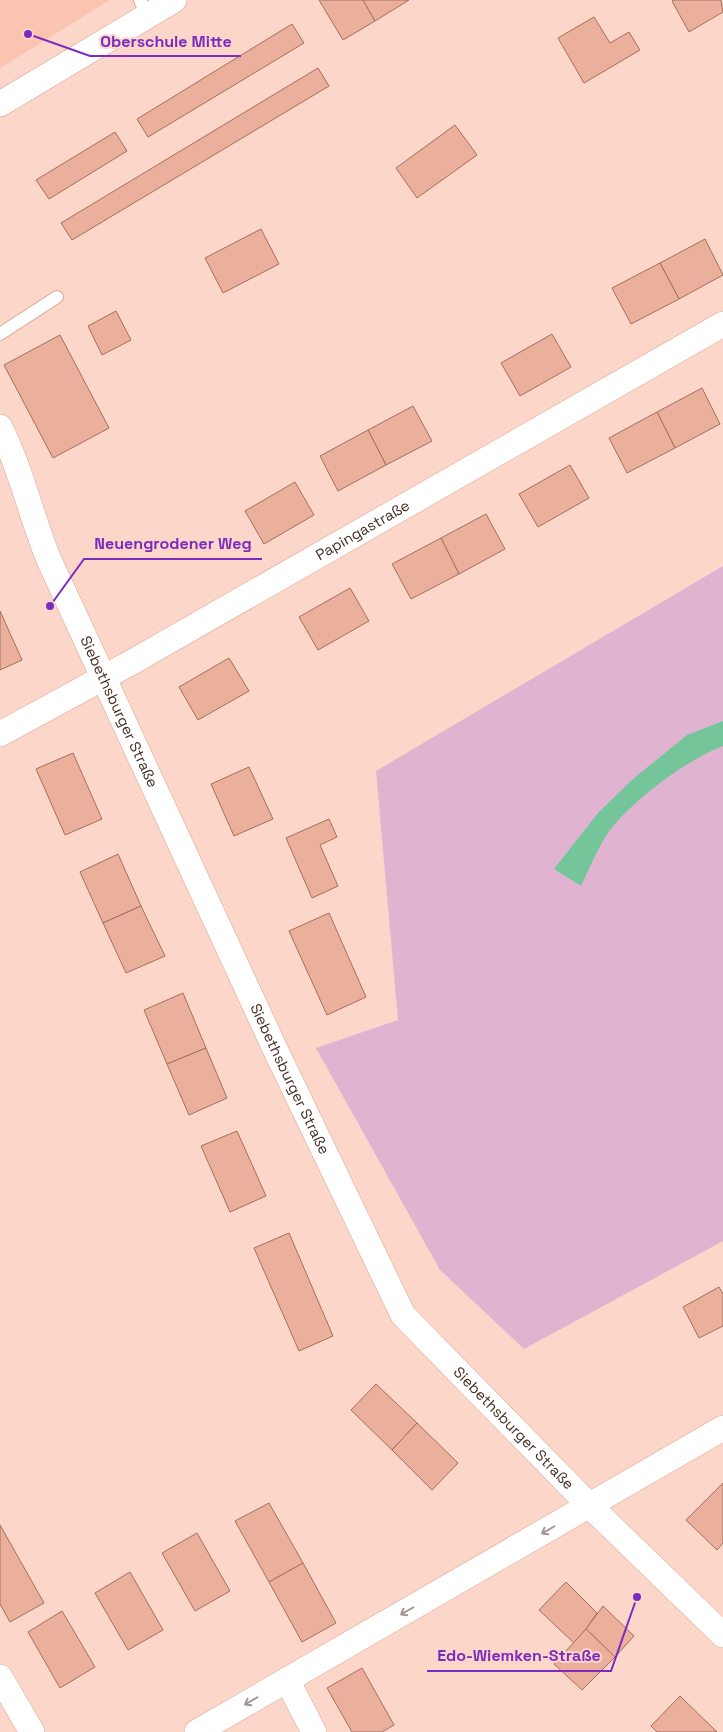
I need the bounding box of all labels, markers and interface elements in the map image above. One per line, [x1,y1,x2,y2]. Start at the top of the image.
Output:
callout: Oberschule Mitte [90,25,241,56]
text: Oberschule Mitte [100,31,232,52]
street label: Papingastraße [312,495,413,564]
callout: Neuengrodener Weg [84,528,262,559]
text: Neuengrodener Weg [94,533,252,554]
street label: Siebethsburger Straße [76,633,163,790]
street label: Siebethsburger Straße [246,1000,334,1157]
street label: Siebethsburger Straße [450,1362,579,1493]
one-way arrow [541,1525,555,1535]
one-way arrow [400,1606,415,1616]
callout: Edo-Wiemken-Straße [427,1640,611,1671]
text: Edo-Wiemken-Straße [437,1645,601,1666]
one-way arrow [244,1696,259,1706]

